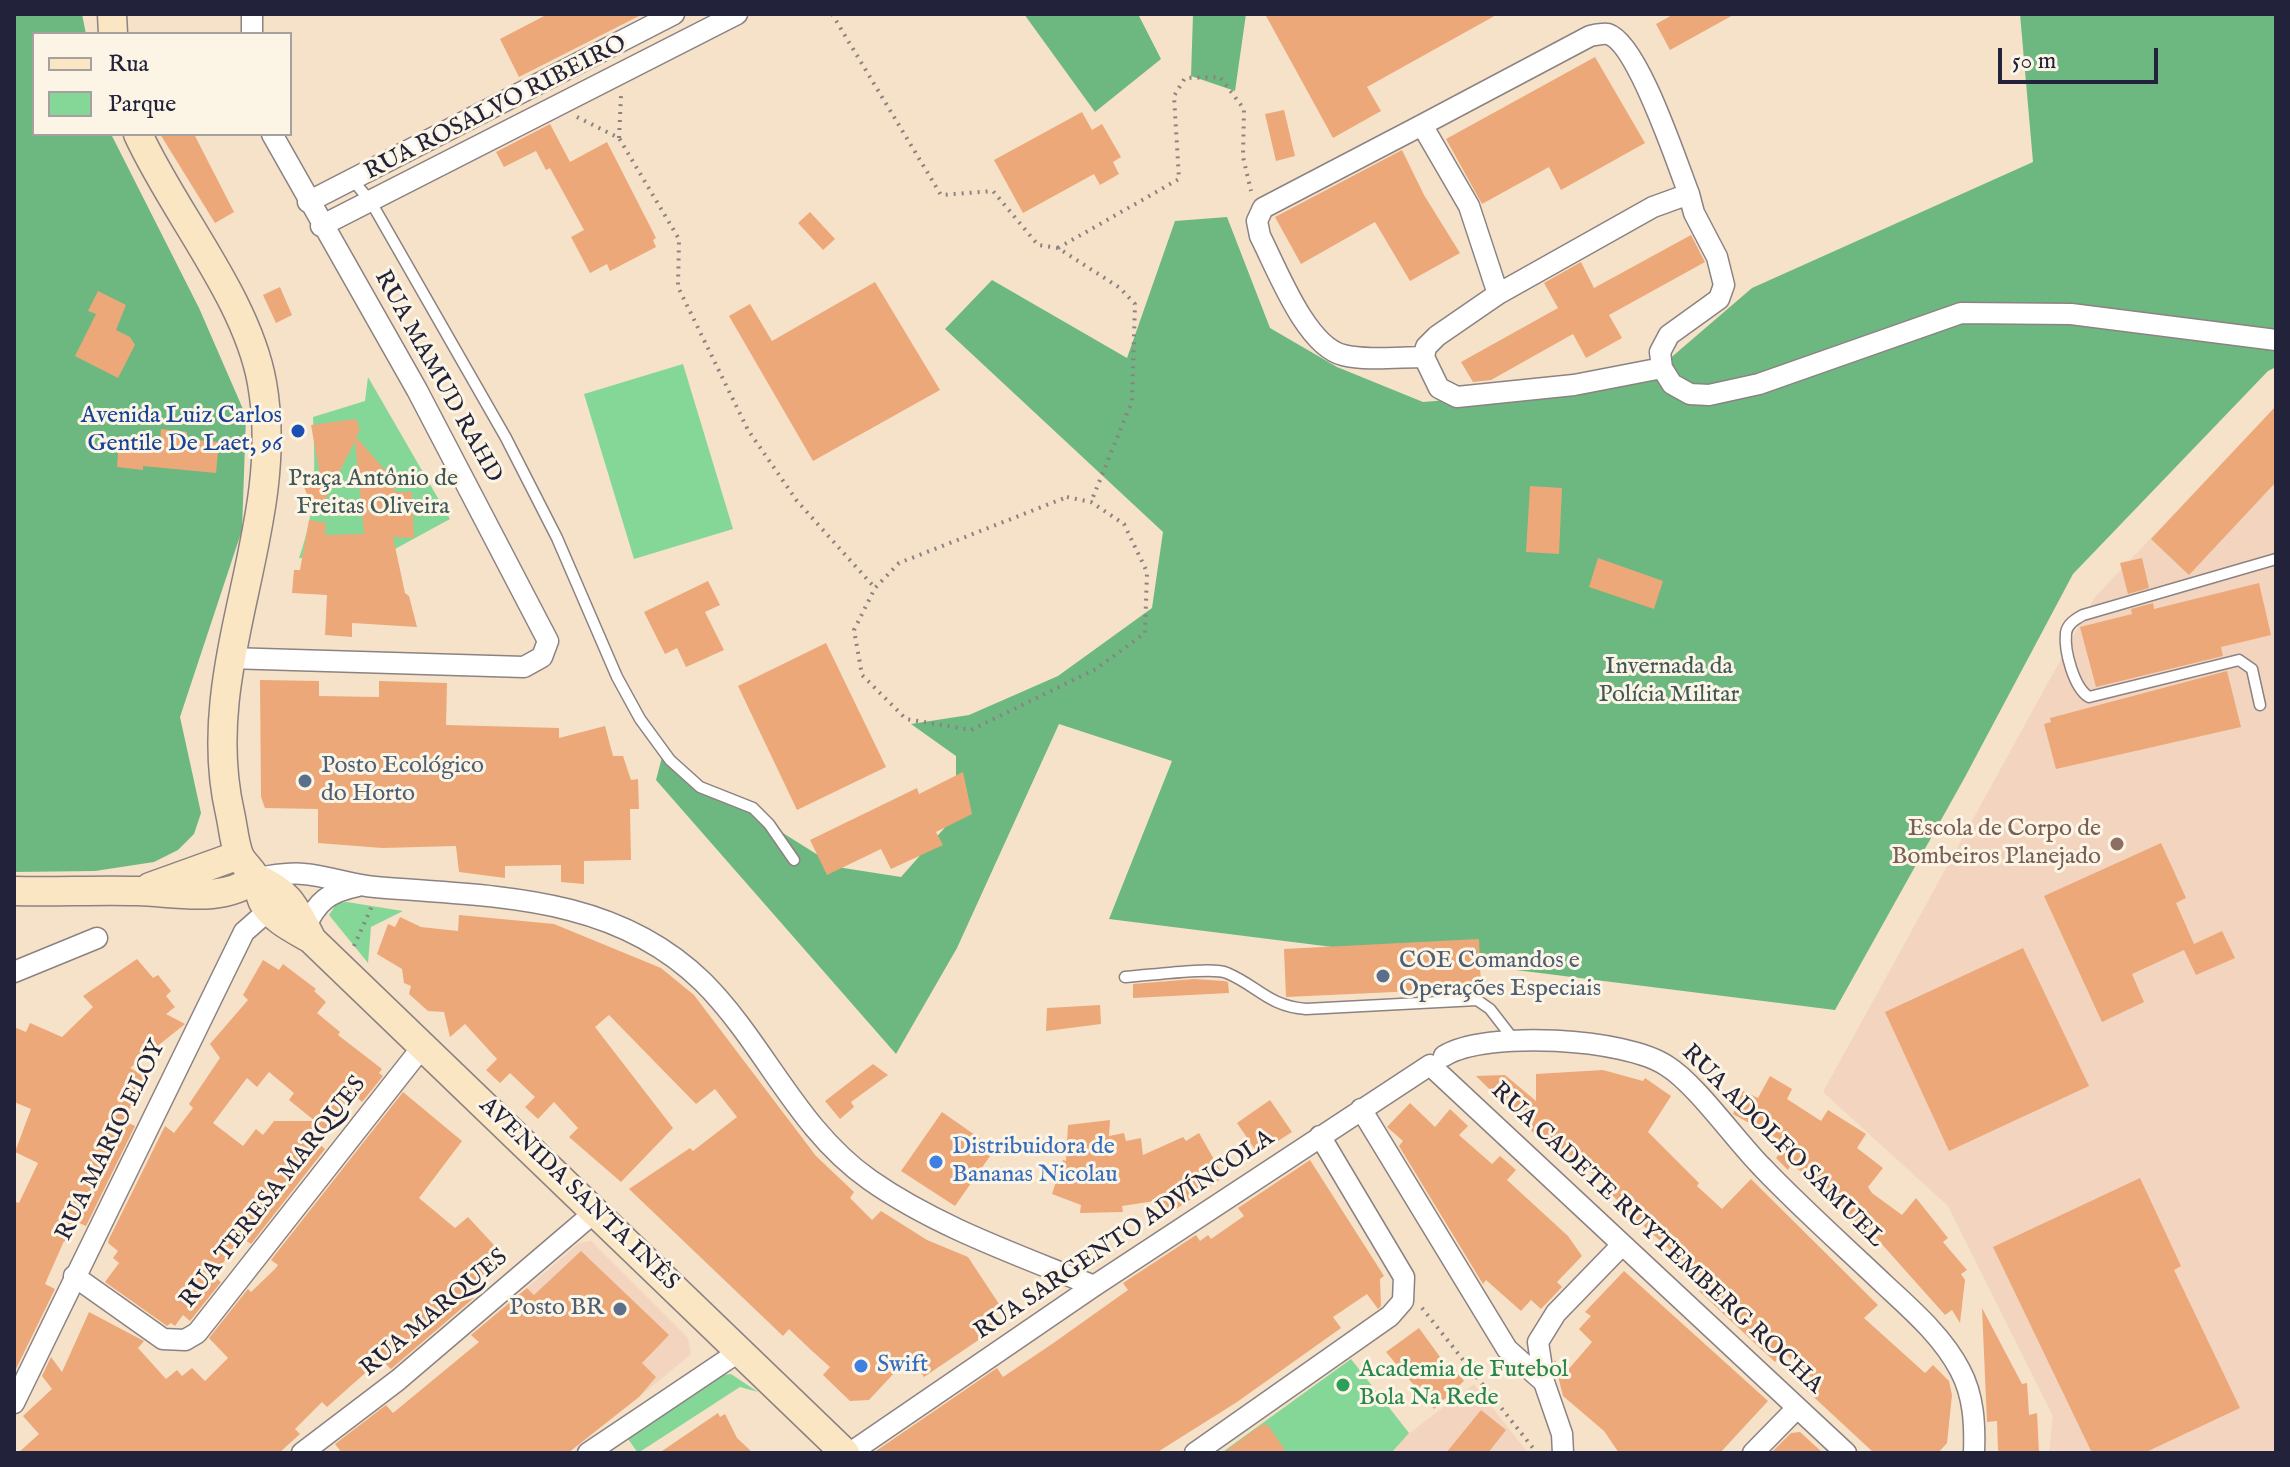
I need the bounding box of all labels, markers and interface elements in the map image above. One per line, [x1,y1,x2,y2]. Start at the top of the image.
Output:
street label: RUA ROSALVO RIBEIRO [360,30,632,188]
legend [32,32,292,136]
scale bar [2002,32,2162,82]
text: 50 m [2012,46,2056,77]
text: Rua [108,49,149,80]
text: Parque [108,89,176,120]
street label: RUA MAMUD RAHD [367,266,507,488]
place label: Avenida Luiz Carlos Gentile De Laet, 96 [81,403,282,459]
marker: Avenida Luiz Carlos Gentile De Laet, 96 [289,422,307,440]
park label: Praça Antônio de Freitas Oliveira [288,466,458,522]
park label: Invernada da Polícia Militar [1599,654,1739,710]
place label: Posto Ecológico do Horto [321,753,484,809]
marker: Posto Ecológico do Horto [296,772,314,790]
place label: Escola de Corpo de Bombeiros Planejado [1892,816,2101,872]
marker: Escola de Corpo de Bombeiros Planejado [2108,835,2126,853]
place label: COE Comandos e Operações Especiais [1399,948,1601,1004]
marker: COE Comandos e Operações Especiais [1374,967,1392,985]
street label: RUA MARIO ELOY [51,1036,173,1246]
street label: RUA ADOLFO SAMUEL [1674,1039,1890,1255]
street label: RUA TERESA MARQUES [175,1072,373,1314]
street label: RUA CADETE RUYTEMBERG ROCHA [1484,1077,1828,1401]
street label: AVENIDA SANTA INÊS [472,1092,684,1298]
street label: RUA SARGENTO ADVÍNCOLA [970,1125,1280,1347]
place label: Distribuidora de Bananas Nicolau [952,1134,1118,1190]
marker: Distribuidora de Bananas Nicolau [927,1153,945,1171]
street label: RUA MARQUES [356,1244,514,1384]
place label: Posto BR [509,1295,604,1323]
marker: Posto BR [611,1300,629,1318]
place label: Swift [877,1352,928,1380]
marker: Swift [852,1357,870,1375]
place label: Academia de Futebol Bola Na Rede [1359,1357,1568,1413]
marker: Academia de Futebol Bola Na Rede [1334,1376,1352,1394]

